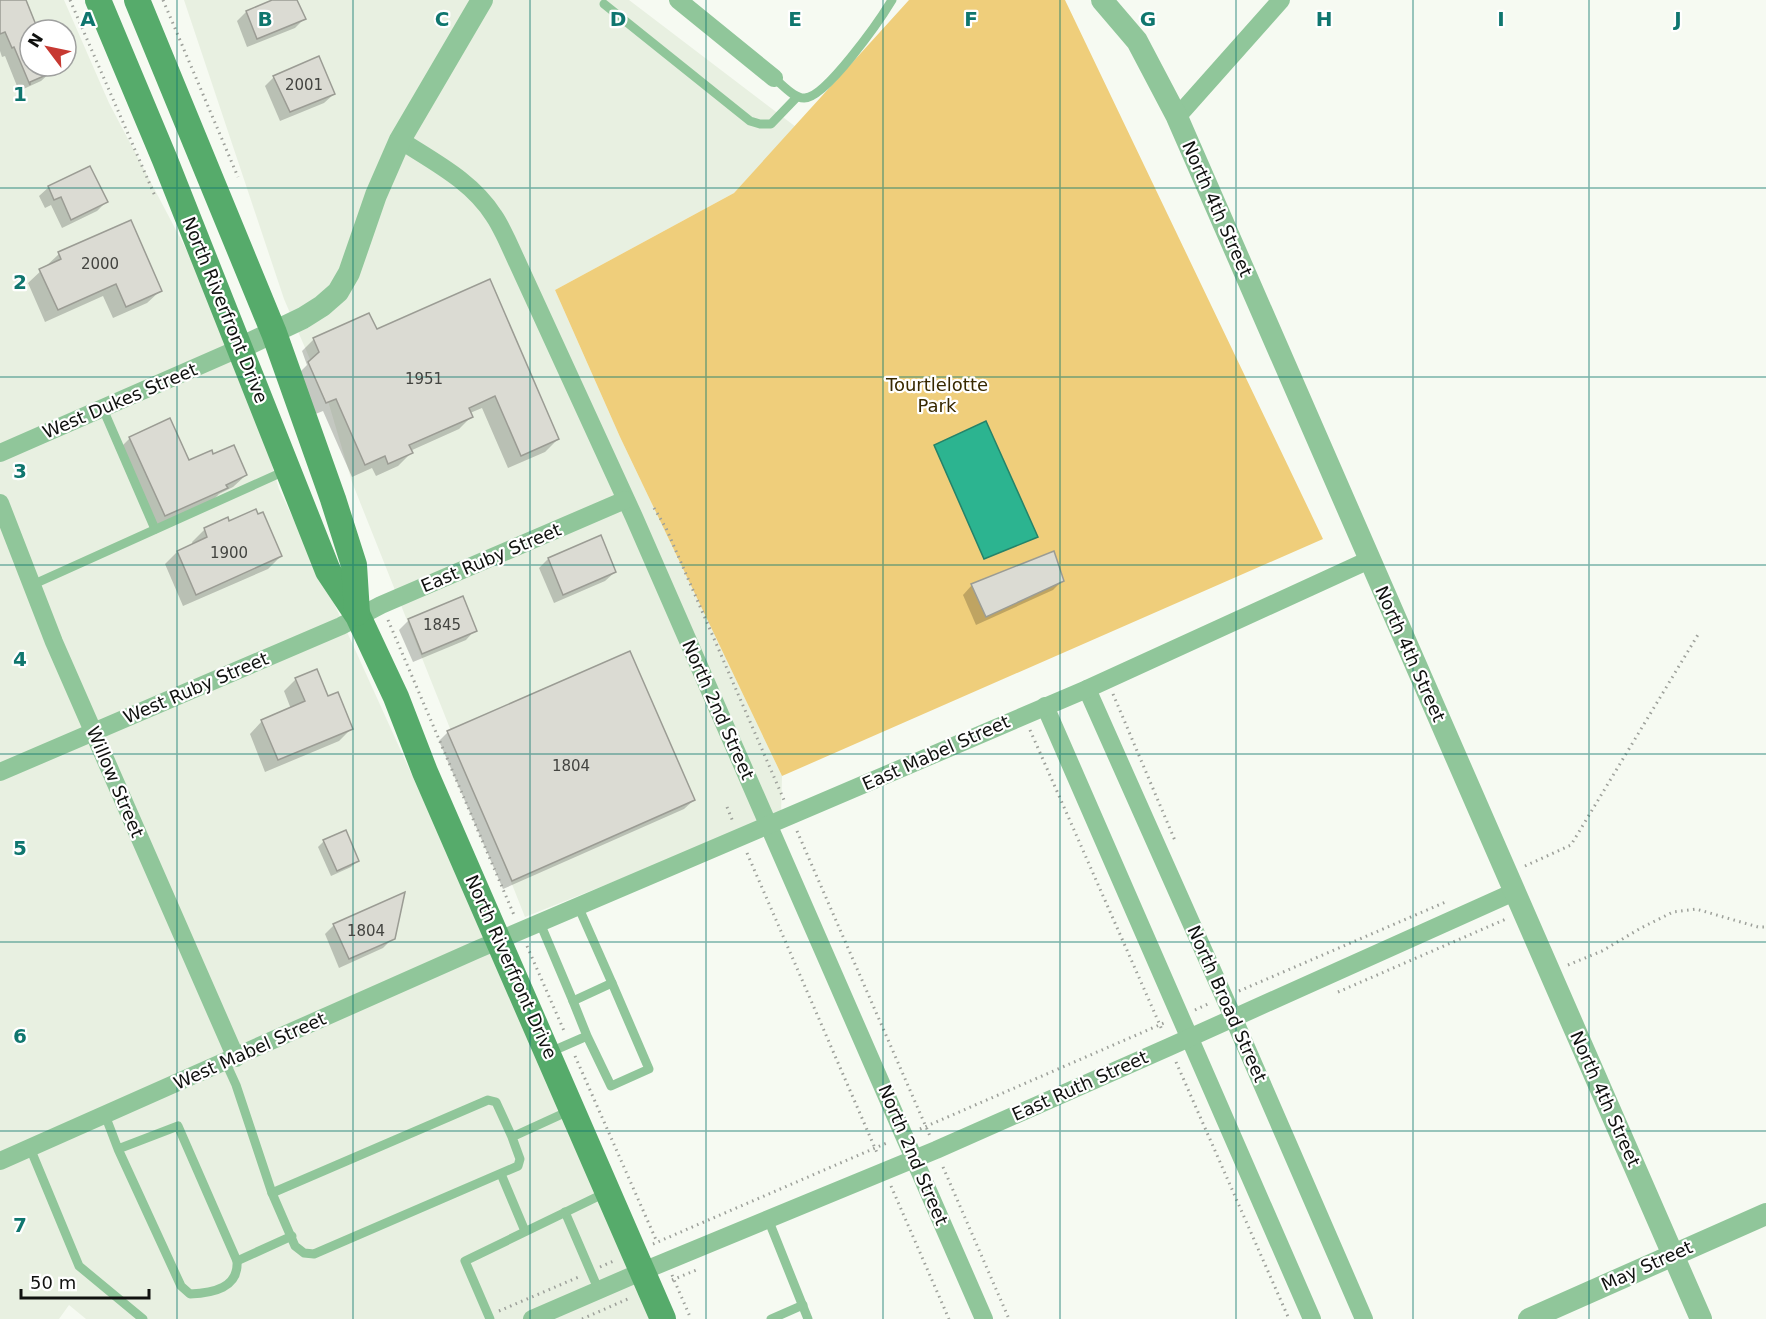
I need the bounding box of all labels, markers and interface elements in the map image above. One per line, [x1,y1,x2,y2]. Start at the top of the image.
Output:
text: A [80,7,96,31]
text: B [257,7,273,31]
text: C [435,7,449,31]
text: D [610,7,626,31]
text: E [788,7,802,31]
text: F [964,7,978,31]
text: G [1140,7,1156,31]
text: H [1316,7,1332,31]
text: I [1497,7,1505,31]
text: J [1672,7,1682,31]
north arrow [18,18,78,78]
text: N [24,30,47,51]
house number: 2001 [285,76,323,94]
text: 1 [13,82,27,106]
street label: North 4th Street [1178,138,1257,280]
street label: North Riverfront Drive [178,214,273,406]
house number: 2000 [81,255,119,273]
text: 2 [13,270,27,294]
street label: West Dukes Street [39,358,200,443]
house number: 1951 [405,370,443,388]
park label: Tourtlelotte Park [885,374,988,416]
text: 3 [13,459,27,483]
street label: East Ruby Street [418,519,564,597]
house number: 1900 [210,544,248,562]
street label: North 4th Street [1371,583,1450,725]
house number: 1845 [423,616,461,634]
street label: North 2nd Street [678,637,759,783]
text: 4 [13,647,27,671]
street label: West Ruby Street [120,647,272,728]
street label: East Mabel Street [859,711,1013,794]
street label: Willow Street [83,723,148,840]
house number: 1804 [552,757,590,775]
text: 5 [13,836,27,860]
street label: North Riverfront Drive [461,872,562,1062]
house number: 1804 [347,922,385,940]
street label: North Broad Street [1183,922,1271,1085]
street label: West Mabel Street [170,1008,329,1094]
text: 6 [13,1024,27,1048]
street label: North 4th Street [1566,1028,1645,1170]
street label: East Ruth Street [1009,1046,1151,1125]
street label: North 2nd Street [874,1081,953,1228]
text: 7 [13,1213,27,1237]
street label: May Street [1598,1236,1696,1295]
scale bar [21,1262,148,1300]
text: 50 m [30,1272,76,1293]

